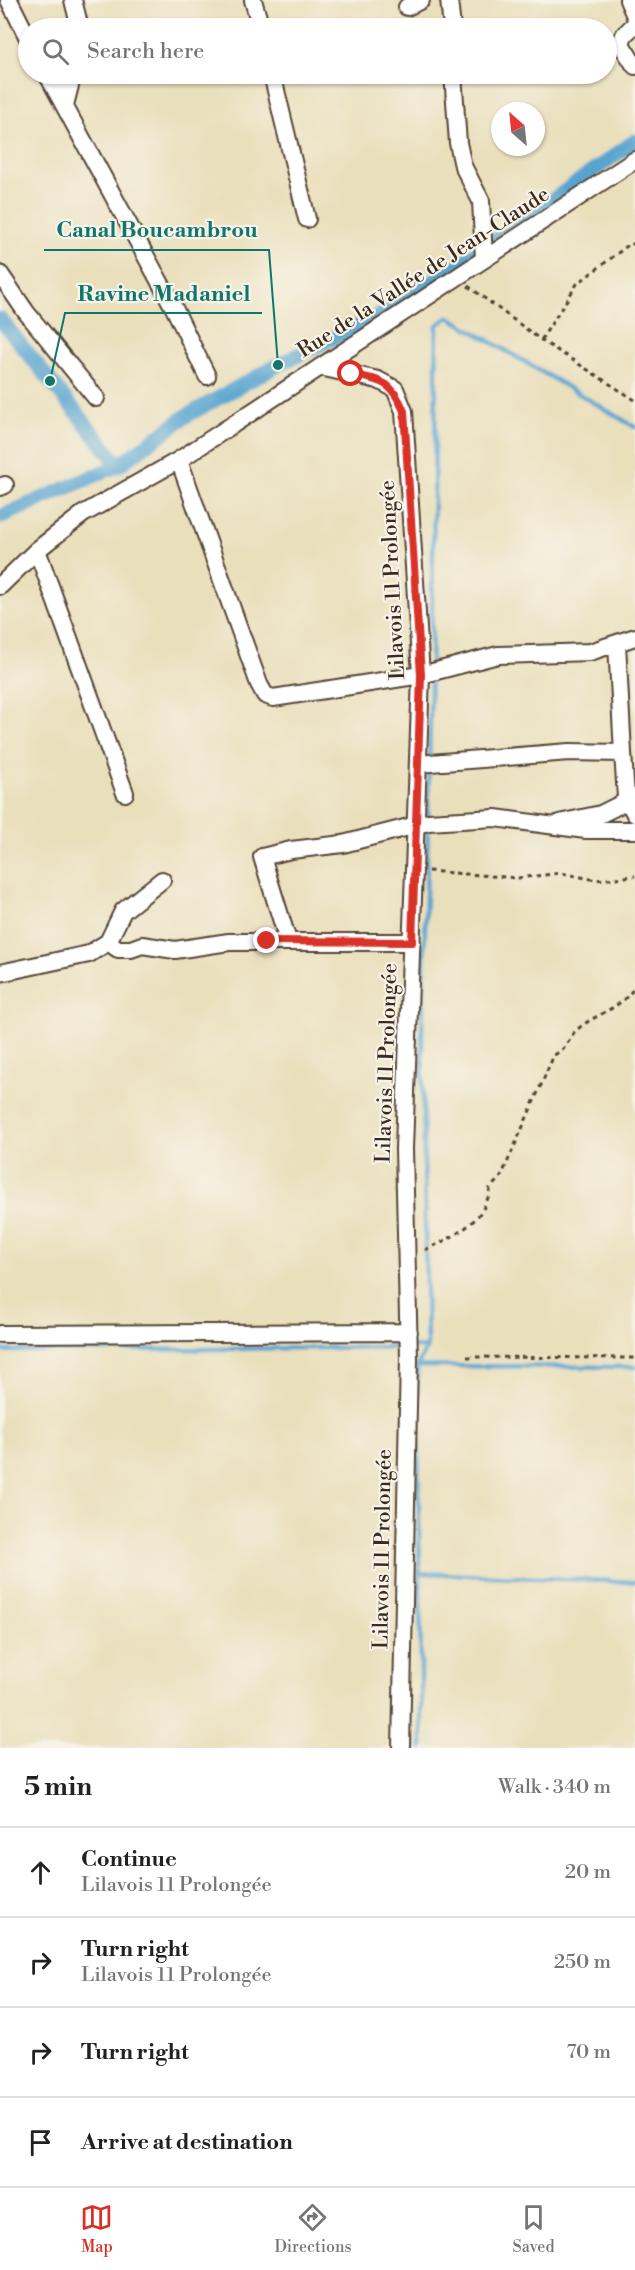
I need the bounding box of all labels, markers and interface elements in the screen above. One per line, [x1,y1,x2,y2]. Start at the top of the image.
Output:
search box [18,18,617,84]
icon: search [39,35,72,68]
text: Search here [87,38,204,65]
north arrow [491,102,545,156]
street label: Rue de la Vallée de Jean-Claude [293,182,554,364]
callout: Canal Boucambrou [44,210,269,250]
text: Canal Boucambrou [56,217,258,244]
callout: Ravine Madaniel [65,273,262,313]
text: Ravine Madaniel [78,281,250,308]
route start [337,360,363,386]
street label: Lilavois 11 Prolongée [375,479,411,681]
route end [253,927,279,953]
street label: Lilavois 11 Prolongée [371,963,403,1164]
street label: Lilavois 11 Prolongée [368,1449,398,1649]
text: 5 min [24,1771,92,1803]
text: Walk · 340 m [498,1775,611,1800]
text: Continue [81,1846,177,1873]
icon: ahead [24,1856,57,1889]
text: 20 m [565,1860,611,1885]
text: Lilavois 11 Prolongée [81,1873,272,1898]
text: Turn right [81,1936,189,1963]
icon: right [24,1946,57,1979]
text: 250 m [554,1950,611,1975]
text: Lilavois 11 Prolongée [81,1963,272,1988]
icon: right [24,2036,57,2069]
text: Turn right [81,2039,189,2066]
text: 70 m [567,2040,611,2065]
icon: arrive [24,2126,57,2159]
text: Arrive at destination [81,2129,293,2156]
tab: Map [80,2201,113,2257]
tab: Directions [274,2201,352,2257]
tab: Saved [512,2201,555,2257]

